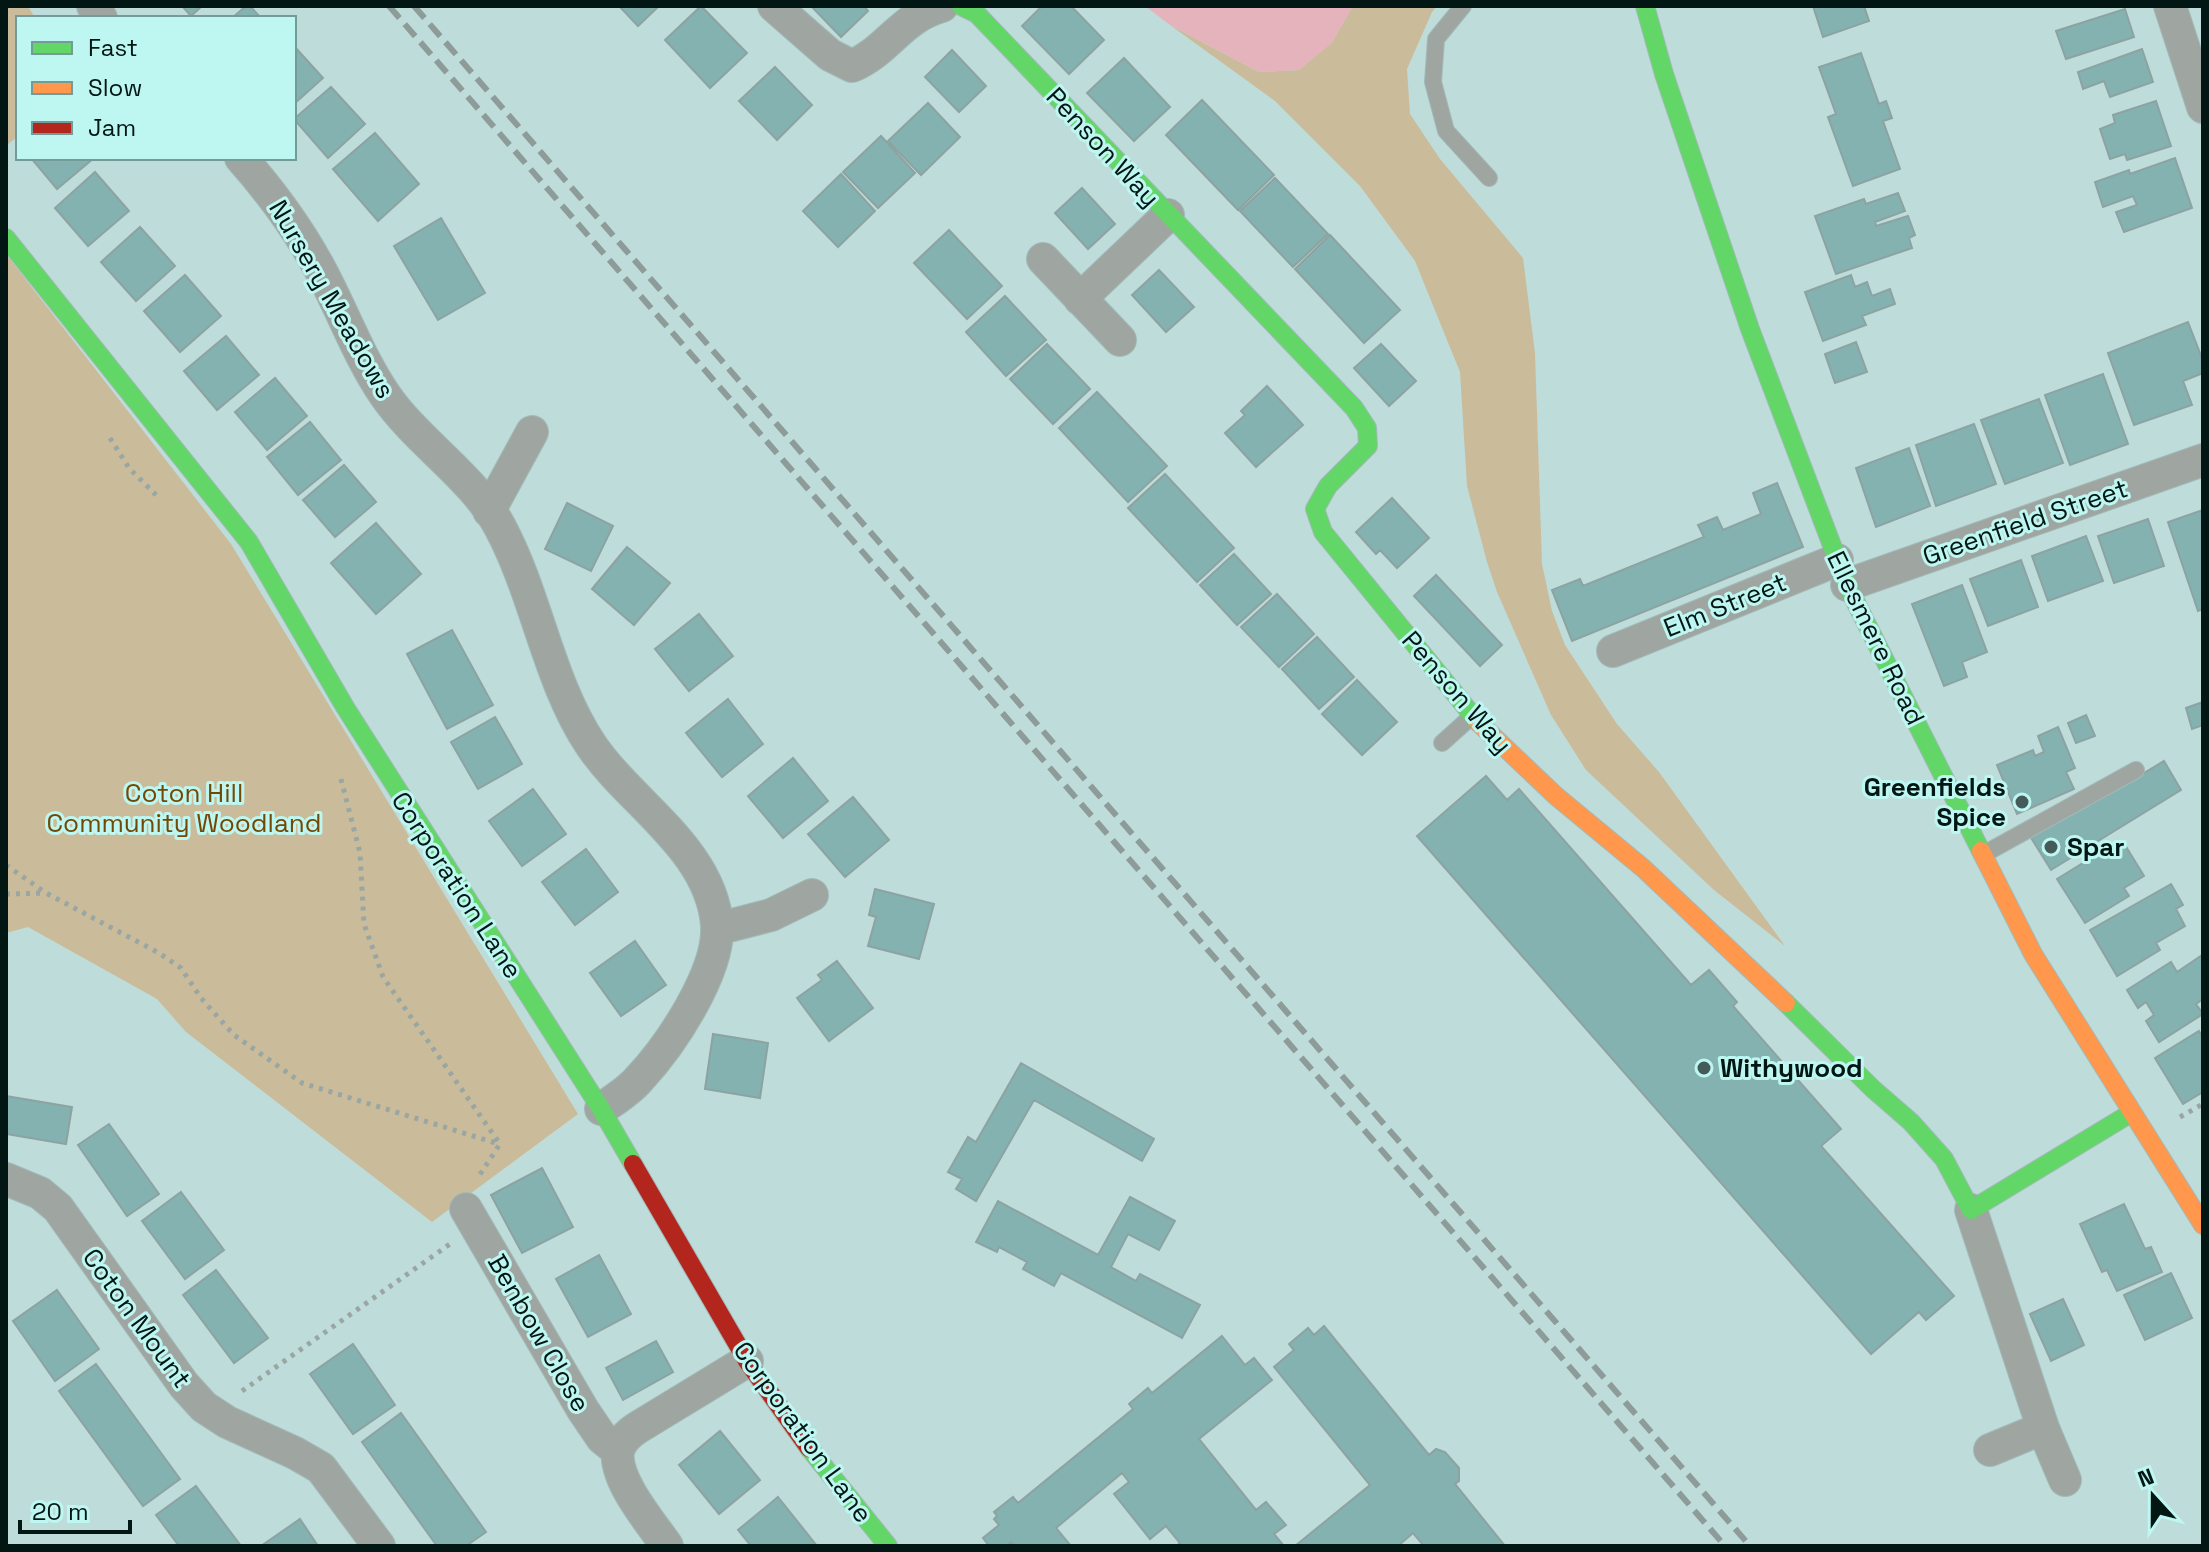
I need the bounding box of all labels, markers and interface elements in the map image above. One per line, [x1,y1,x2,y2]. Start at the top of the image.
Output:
legend [16,16,296,160]
text: Fast [88,32,138,63]
text: Slow [88,72,142,103]
street label: Penson Way [1039,80,1167,214]
text: Jam [88,112,136,143]
street label: Nursery Meadows [261,194,403,404]
street label: Greenfield Street [1918,471,2132,573]
street label: Ellesmere Road [1819,545,1933,731]
street label: Elm Street [1659,565,1791,645]
street label: Penson Way [1394,624,1520,760]
place label: Greenfields Spice [1864,770,2006,834]
park label: Coton Hill Community Woodland [46,776,322,840]
street label: Corporation Lane [384,785,530,985]
marker: Greenfields Spice [2013,793,2031,811]
place label: Spar [2067,830,2125,864]
marker: Spar [2042,838,2060,856]
place label: Withywood [1720,1051,1863,1085]
marker: Withywood [1695,1059,1713,1077]
street label: Coton Mount [75,1241,199,1395]
street label: Benbow Close [480,1248,598,1418]
street label: Corporation Lane [726,1334,880,1530]
north arrow [2113,1456,2193,1536]
text: N [2134,1462,2158,1493]
scale bar [20,1484,130,1534]
text: 20 m [32,1496,89,1527]

